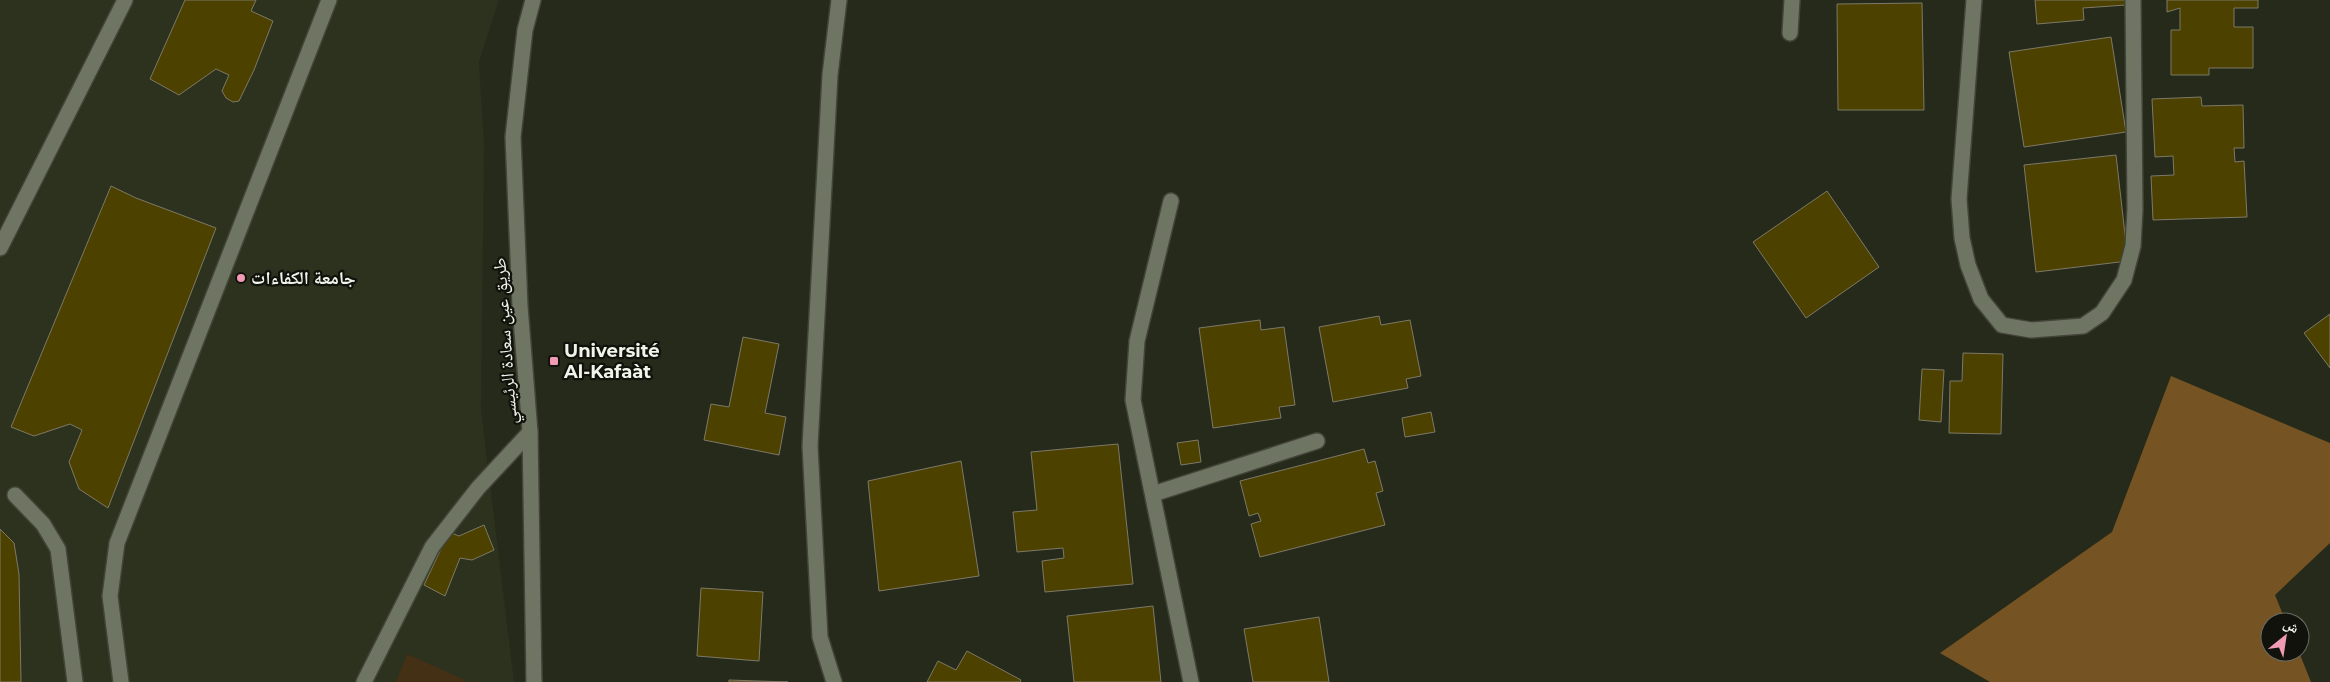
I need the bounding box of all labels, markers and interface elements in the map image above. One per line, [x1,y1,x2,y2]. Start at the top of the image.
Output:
street label: طريق عين سعادة الرئيسي [488,257,525,425]
place label: جامعة الكفاءات [251,267,356,289]
marker: جامعة الكفاءات [235,272,247,284]
place label: Université Al-Kafaàt [563,340,660,383]
marker: Université Al-Kafaàt [548,355,560,367]
north arrow [2260,612,2310,662]
text: ش [2281,614,2303,637]

